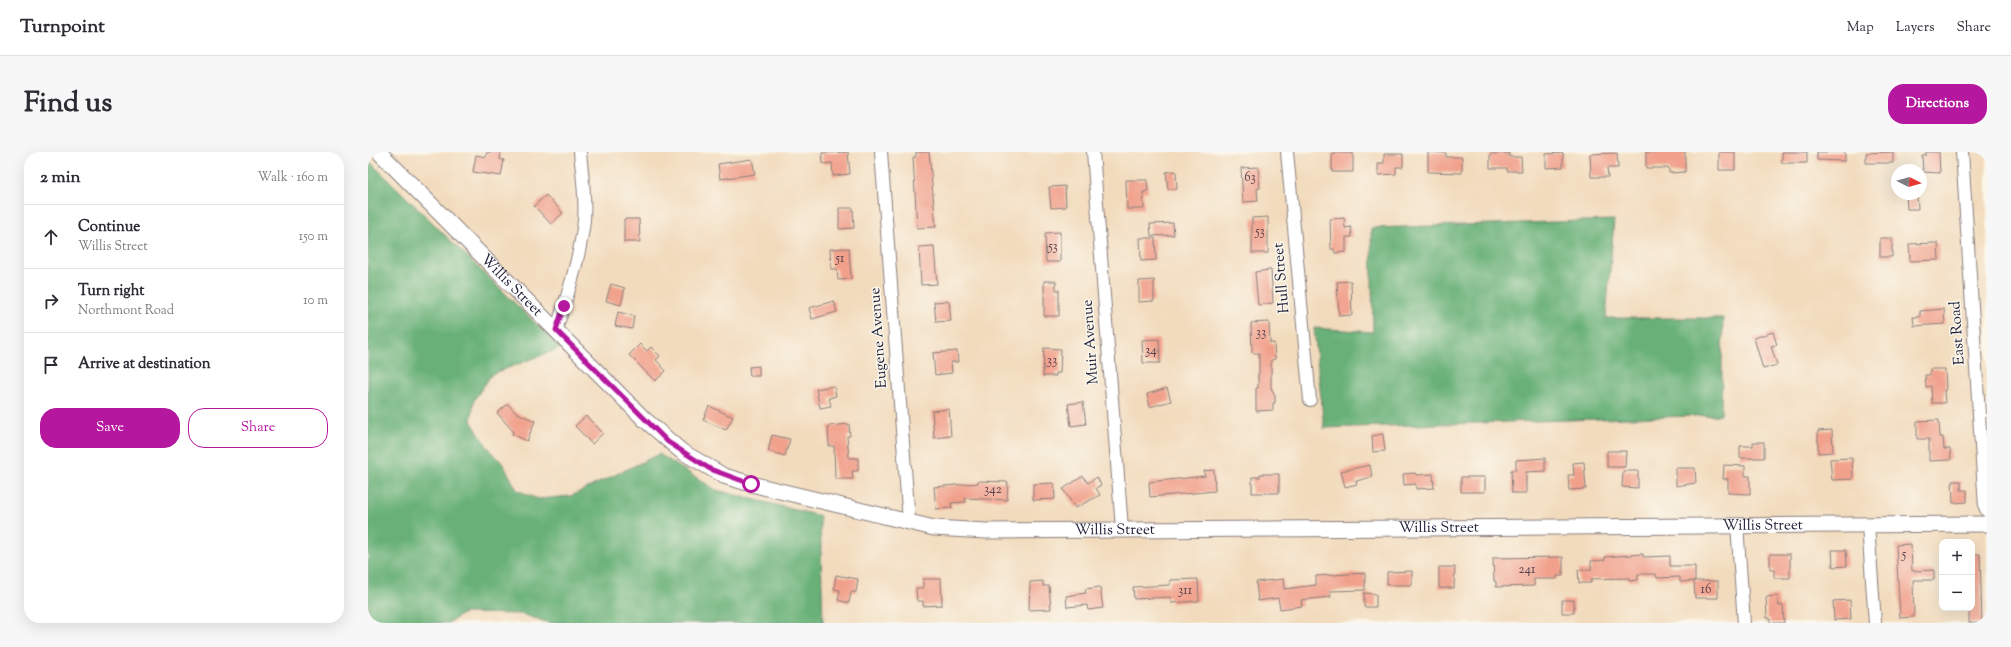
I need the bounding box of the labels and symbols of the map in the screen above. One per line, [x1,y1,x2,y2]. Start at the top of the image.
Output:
north arrow [1891,164,1927,200]
house number: 63 [1244,169,1256,187]
house number: 53 [1254,223,1265,241]
house number: 53 [1047,238,1058,256]
street label: Hull Street [1268,242,1296,314]
street label: Willis Street [476,249,547,321]
house number: 51 [835,250,845,268]
street label: Eugene Avenue [865,287,893,389]
route end [555,297,573,315]
street label: Muir Avenue [1078,299,1104,385]
street label: East Road [1945,300,1971,366]
house number: 33 [1256,324,1266,342]
house number: 34 [1145,342,1157,360]
house number: 33 [1047,352,1057,370]
route start [742,475,760,493]
house number: 342 [984,481,1002,499]
street label: Willis Street [1722,515,1803,536]
street label: Willis Street [1398,517,1479,539]
street label: Willis Street [1074,519,1155,541]
house number: 5 [1901,546,1907,564]
house number: 241 [1518,561,1536,579]
house number: 16 [1701,581,1711,599]
house number: 311 [1178,582,1193,600]

